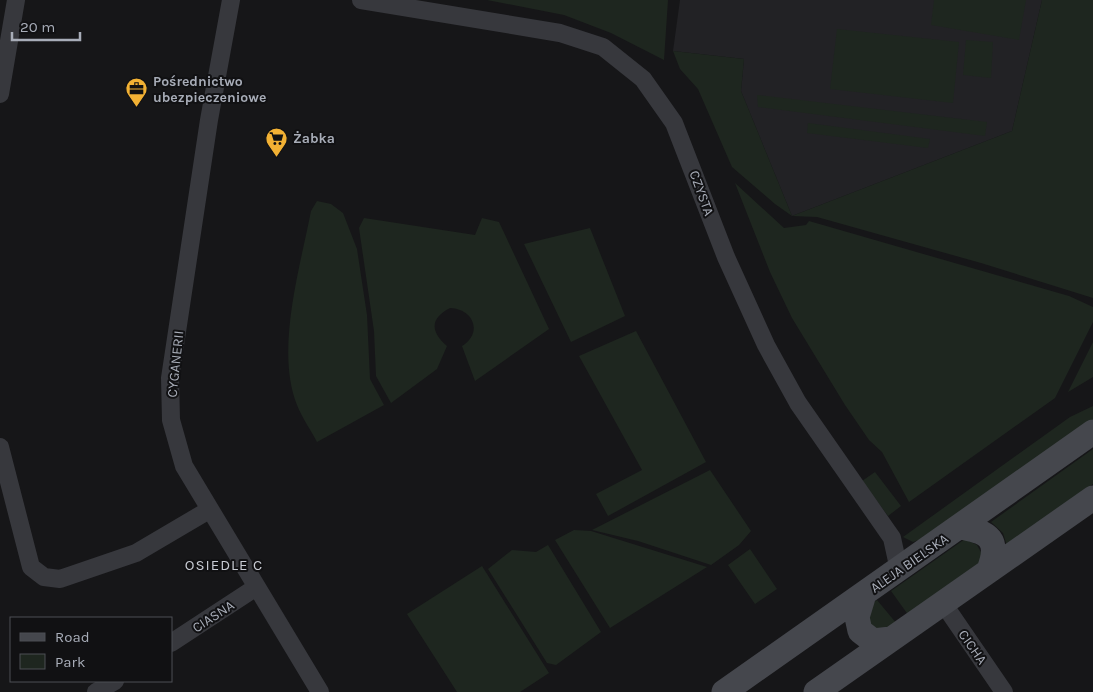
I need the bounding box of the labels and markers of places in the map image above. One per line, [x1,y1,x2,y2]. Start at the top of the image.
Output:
place label: Pośrednictwo ubezpieczeniowe [153,73,266,106]
office icon: Pośrednictwo ubezpieczeniowe [125,77,149,108]
supermarket icon: Żabka [265,126,289,157]
place label: Żabka [293,130,335,147]

